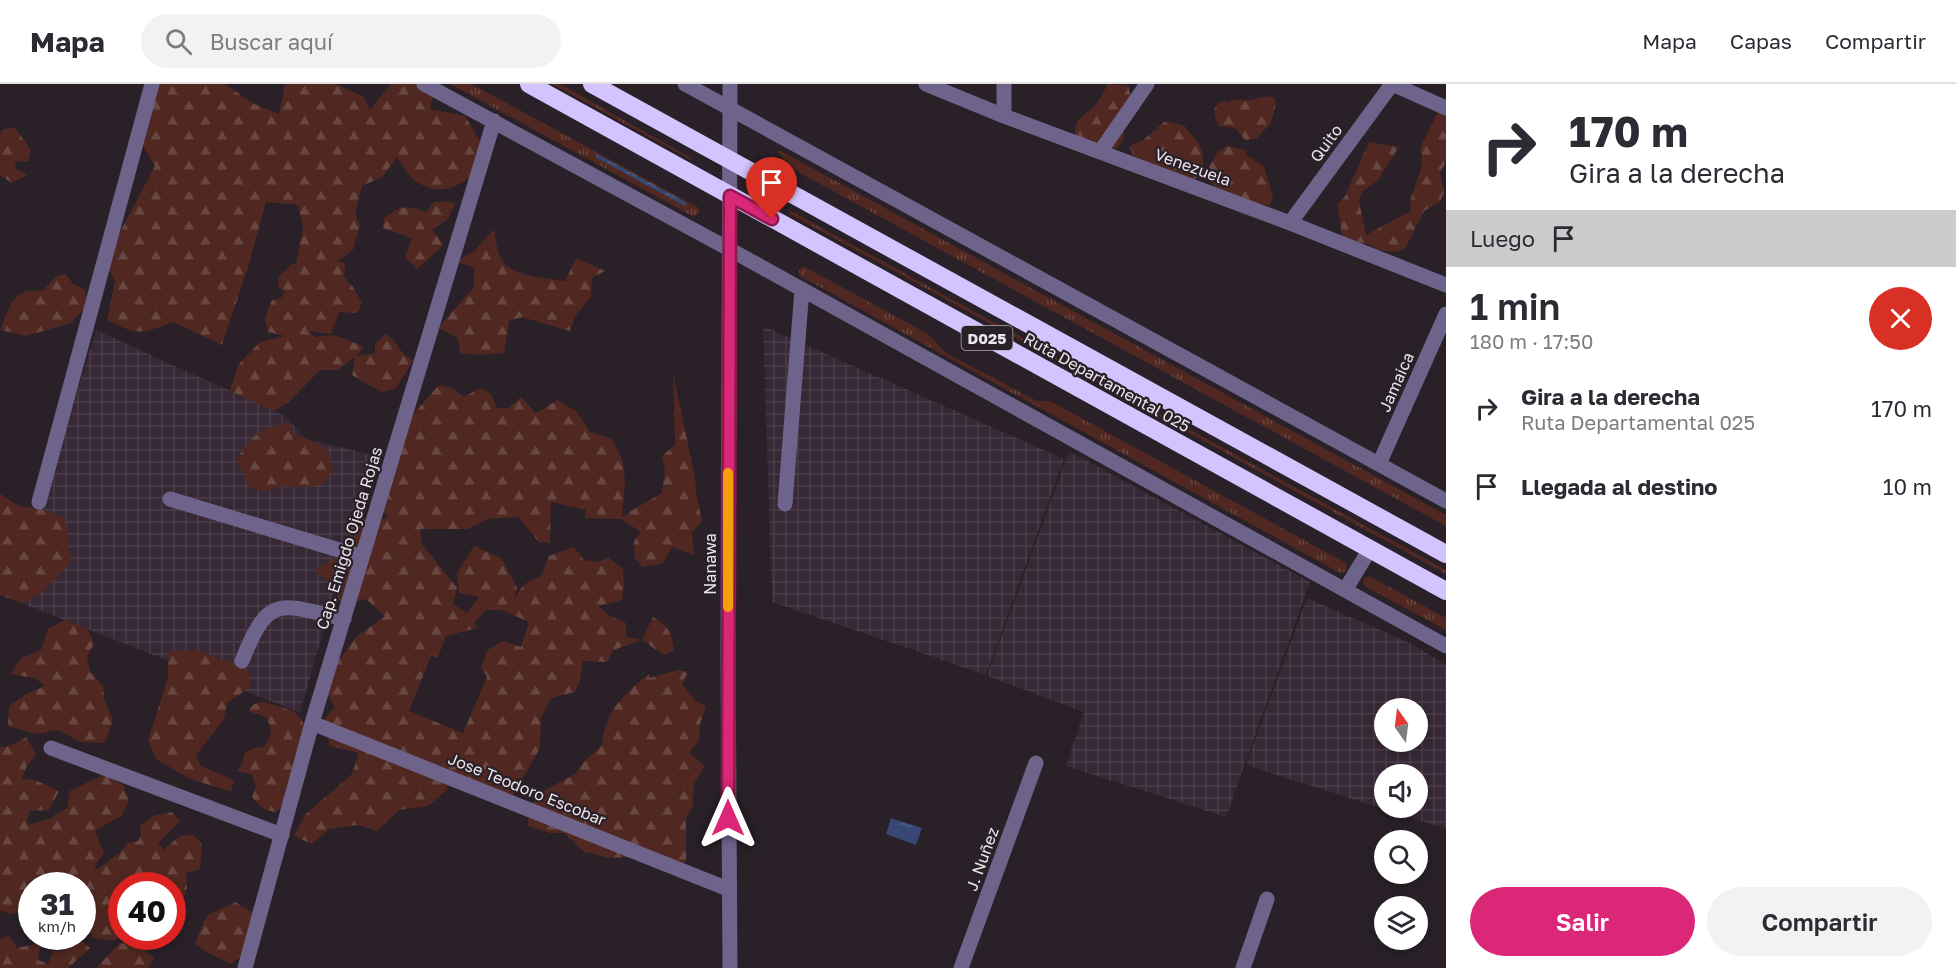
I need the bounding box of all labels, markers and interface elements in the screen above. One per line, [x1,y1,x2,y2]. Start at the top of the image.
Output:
search box [141,14,561,68]
text: Mapa [30,25,105,58]
icon: search [162,25,195,58]
text: Buscar aquí [210,28,333,55]
text: Mapa [1642,28,1697,54]
text: Capas [1730,28,1792,54]
text: Compartir [1825,28,1926,54]
text: 170 m [1569,106,1688,156]
icon: right [1470,108,1548,186]
street label: Quito [1306,120,1346,166]
street label: Venezuela [1152,144,1234,190]
pin [746,157,797,219]
text: Gira a la derecha [1569,157,1785,189]
icon: arrive [755,166,788,199]
icon: arrive [1547,222,1580,255]
text: Luego [1470,225,1535,252]
text: 1 min [1470,285,1560,328]
button: close [1869,287,1932,350]
road number: D025 [962,326,1012,350]
street label: Ruta Departamental 025 [1020,328,1194,436]
text: 180 m · 17:50 [1470,329,1593,353]
street label: Jamaica [1374,349,1418,415]
text: Gira a la derecha [1521,383,1700,410]
icon: right [1470,392,1503,425]
text: 170 m [1871,395,1932,422]
text: Ruta Departamental 025 [1521,410,1755,434]
street label: Cap. Emigdo Ojeda Rojas [312,444,386,632]
icon: arrive [1470,470,1503,503]
text: Llegada al destino [1521,473,1718,500]
text: 10 m [1883,473,1932,500]
street label: Nanawa [700,533,720,595]
north arrow [1374,698,1428,752]
map controls [1374,698,1428,950]
street label: Jose Teodoro Escobar [445,748,609,830]
button: sound [1374,764,1428,818]
position arrow [696,786,760,850]
street label: J. Nuñez [961,824,1003,894]
button: search [1374,830,1428,884]
speed limit sign: 40 [108,872,186,950]
text: 31 [40,886,74,922]
button: Salir [1470,887,1695,956]
button: Compartir [1707,887,1932,956]
button: layers [1374,896,1428,950]
text: km/h [38,917,76,935]

